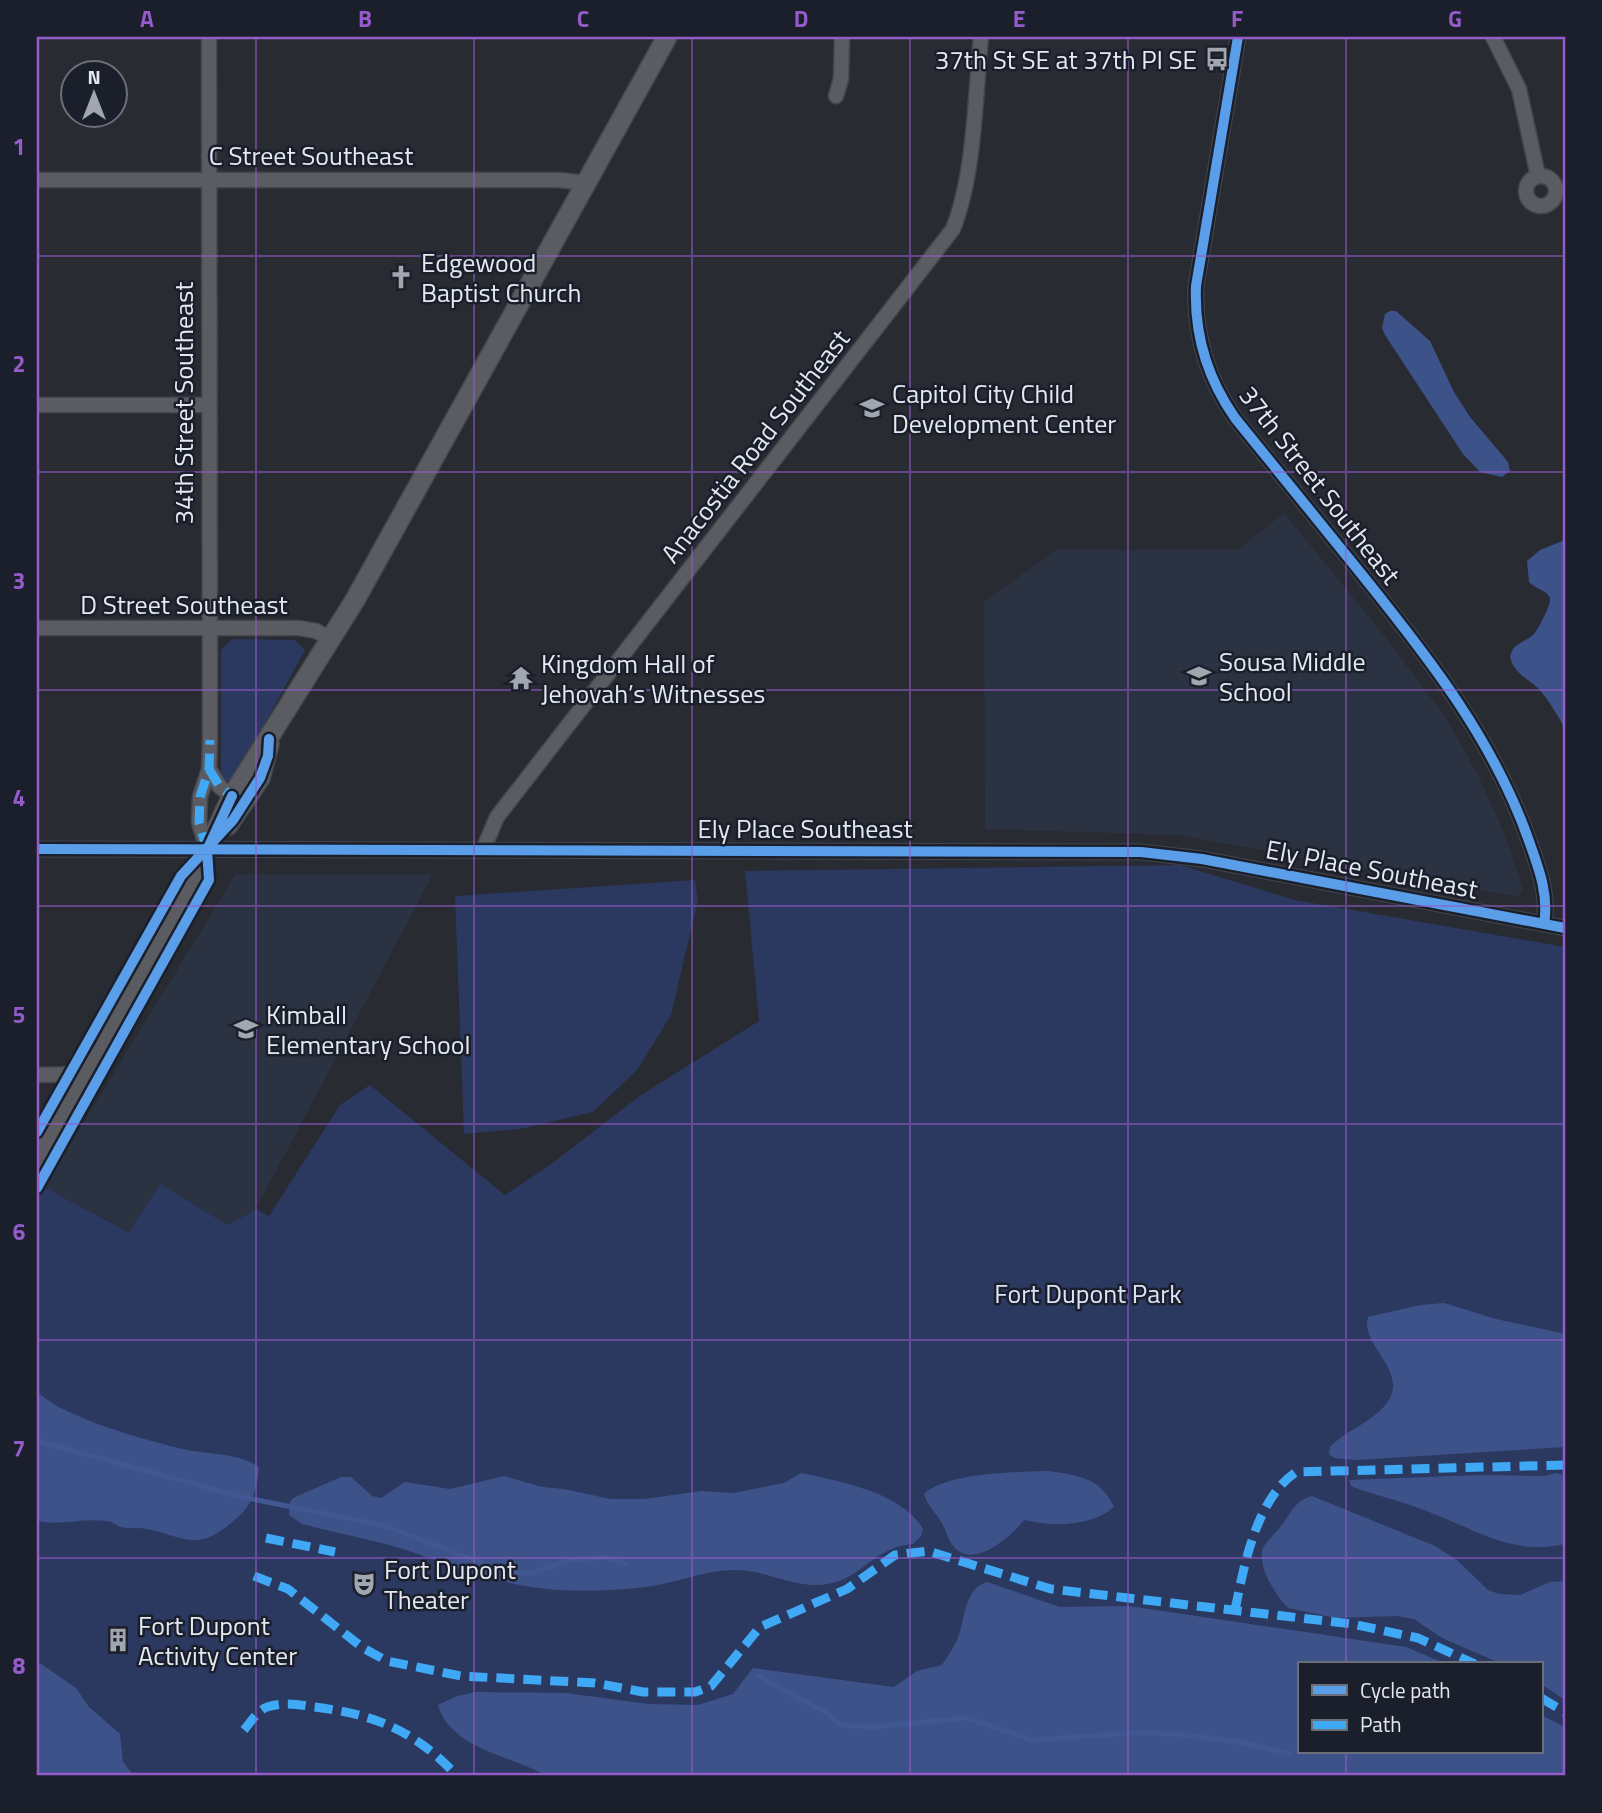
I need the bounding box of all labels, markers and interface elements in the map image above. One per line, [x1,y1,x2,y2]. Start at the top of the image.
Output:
text: A [140,1,154,36]
text: B [358,1,372,36]
text: C [577,1,589,36]
text: D [794,1,808,36]
text: E [1013,1,1025,36]
text: F [1231,1,1243,36]
text: G [1448,1,1462,36]
place label: 37th St SE at 37th Pl SE [935,40,1197,79]
bus stop icon: 37th St SE at 37th Pl SE [1203,45,1231,73]
north arrow [60,60,130,130]
text: N [87,62,101,91]
text: 1 [13,129,25,164]
street label: C Street Southeast [209,136,413,175]
place label: Edgewood Baptist Church [421,243,581,312]
church icon: Edgewood Baptist Church [387,263,415,291]
street label: 34th Street Southeast [164,282,203,524]
street label: Anacostia Road Southeast [651,321,859,571]
text: 2 [13,346,25,381]
place label: Capitol City Child Development Center [892,374,1116,443]
street label: 37th Street Southeast [1230,377,1410,593]
school or university icon: Capitol City Child Development Center [858,394,886,422]
text: 3 [13,563,25,598]
street label: D Street Southeast [80,585,288,624]
place label: Sousa Middle School [1219,642,1366,711]
place label: Kingdom Hall of Jehovah’s Witnesses [541,644,765,713]
school or university icon: Sousa Middle School [1185,662,1213,690]
temple icon: Kingdom Hall of Jehovah’s Witnesses [507,664,535,692]
text: 4 [13,780,25,815]
street label: Ely Place Southeast [697,809,913,848]
street label: Ely Place Southeast [1263,829,1481,909]
place label: Kimball Elementary School [266,995,471,1064]
text: 5 [13,997,25,1032]
school or university icon: Kimball Elementary School [232,1015,260,1043]
text: 6 [13,1214,26,1249]
park label: Fort Dupont Park [994,1274,1182,1313]
text: 7 [13,1431,25,1466]
place label: Fort Dupont Theater [384,1550,516,1619]
theatre icon: Fort Dupont Theater [350,1570,378,1598]
place label: Fort Dupont Activity Center [138,1606,297,1675]
building icon: Fort Dupont Activity Center [104,1626,132,1654]
text: 8 [13,1648,26,1683]
legend [1298,1662,1542,1754]
text: Cycle path [1360,1674,1451,1706]
text: Path [1360,1708,1402,1740]

